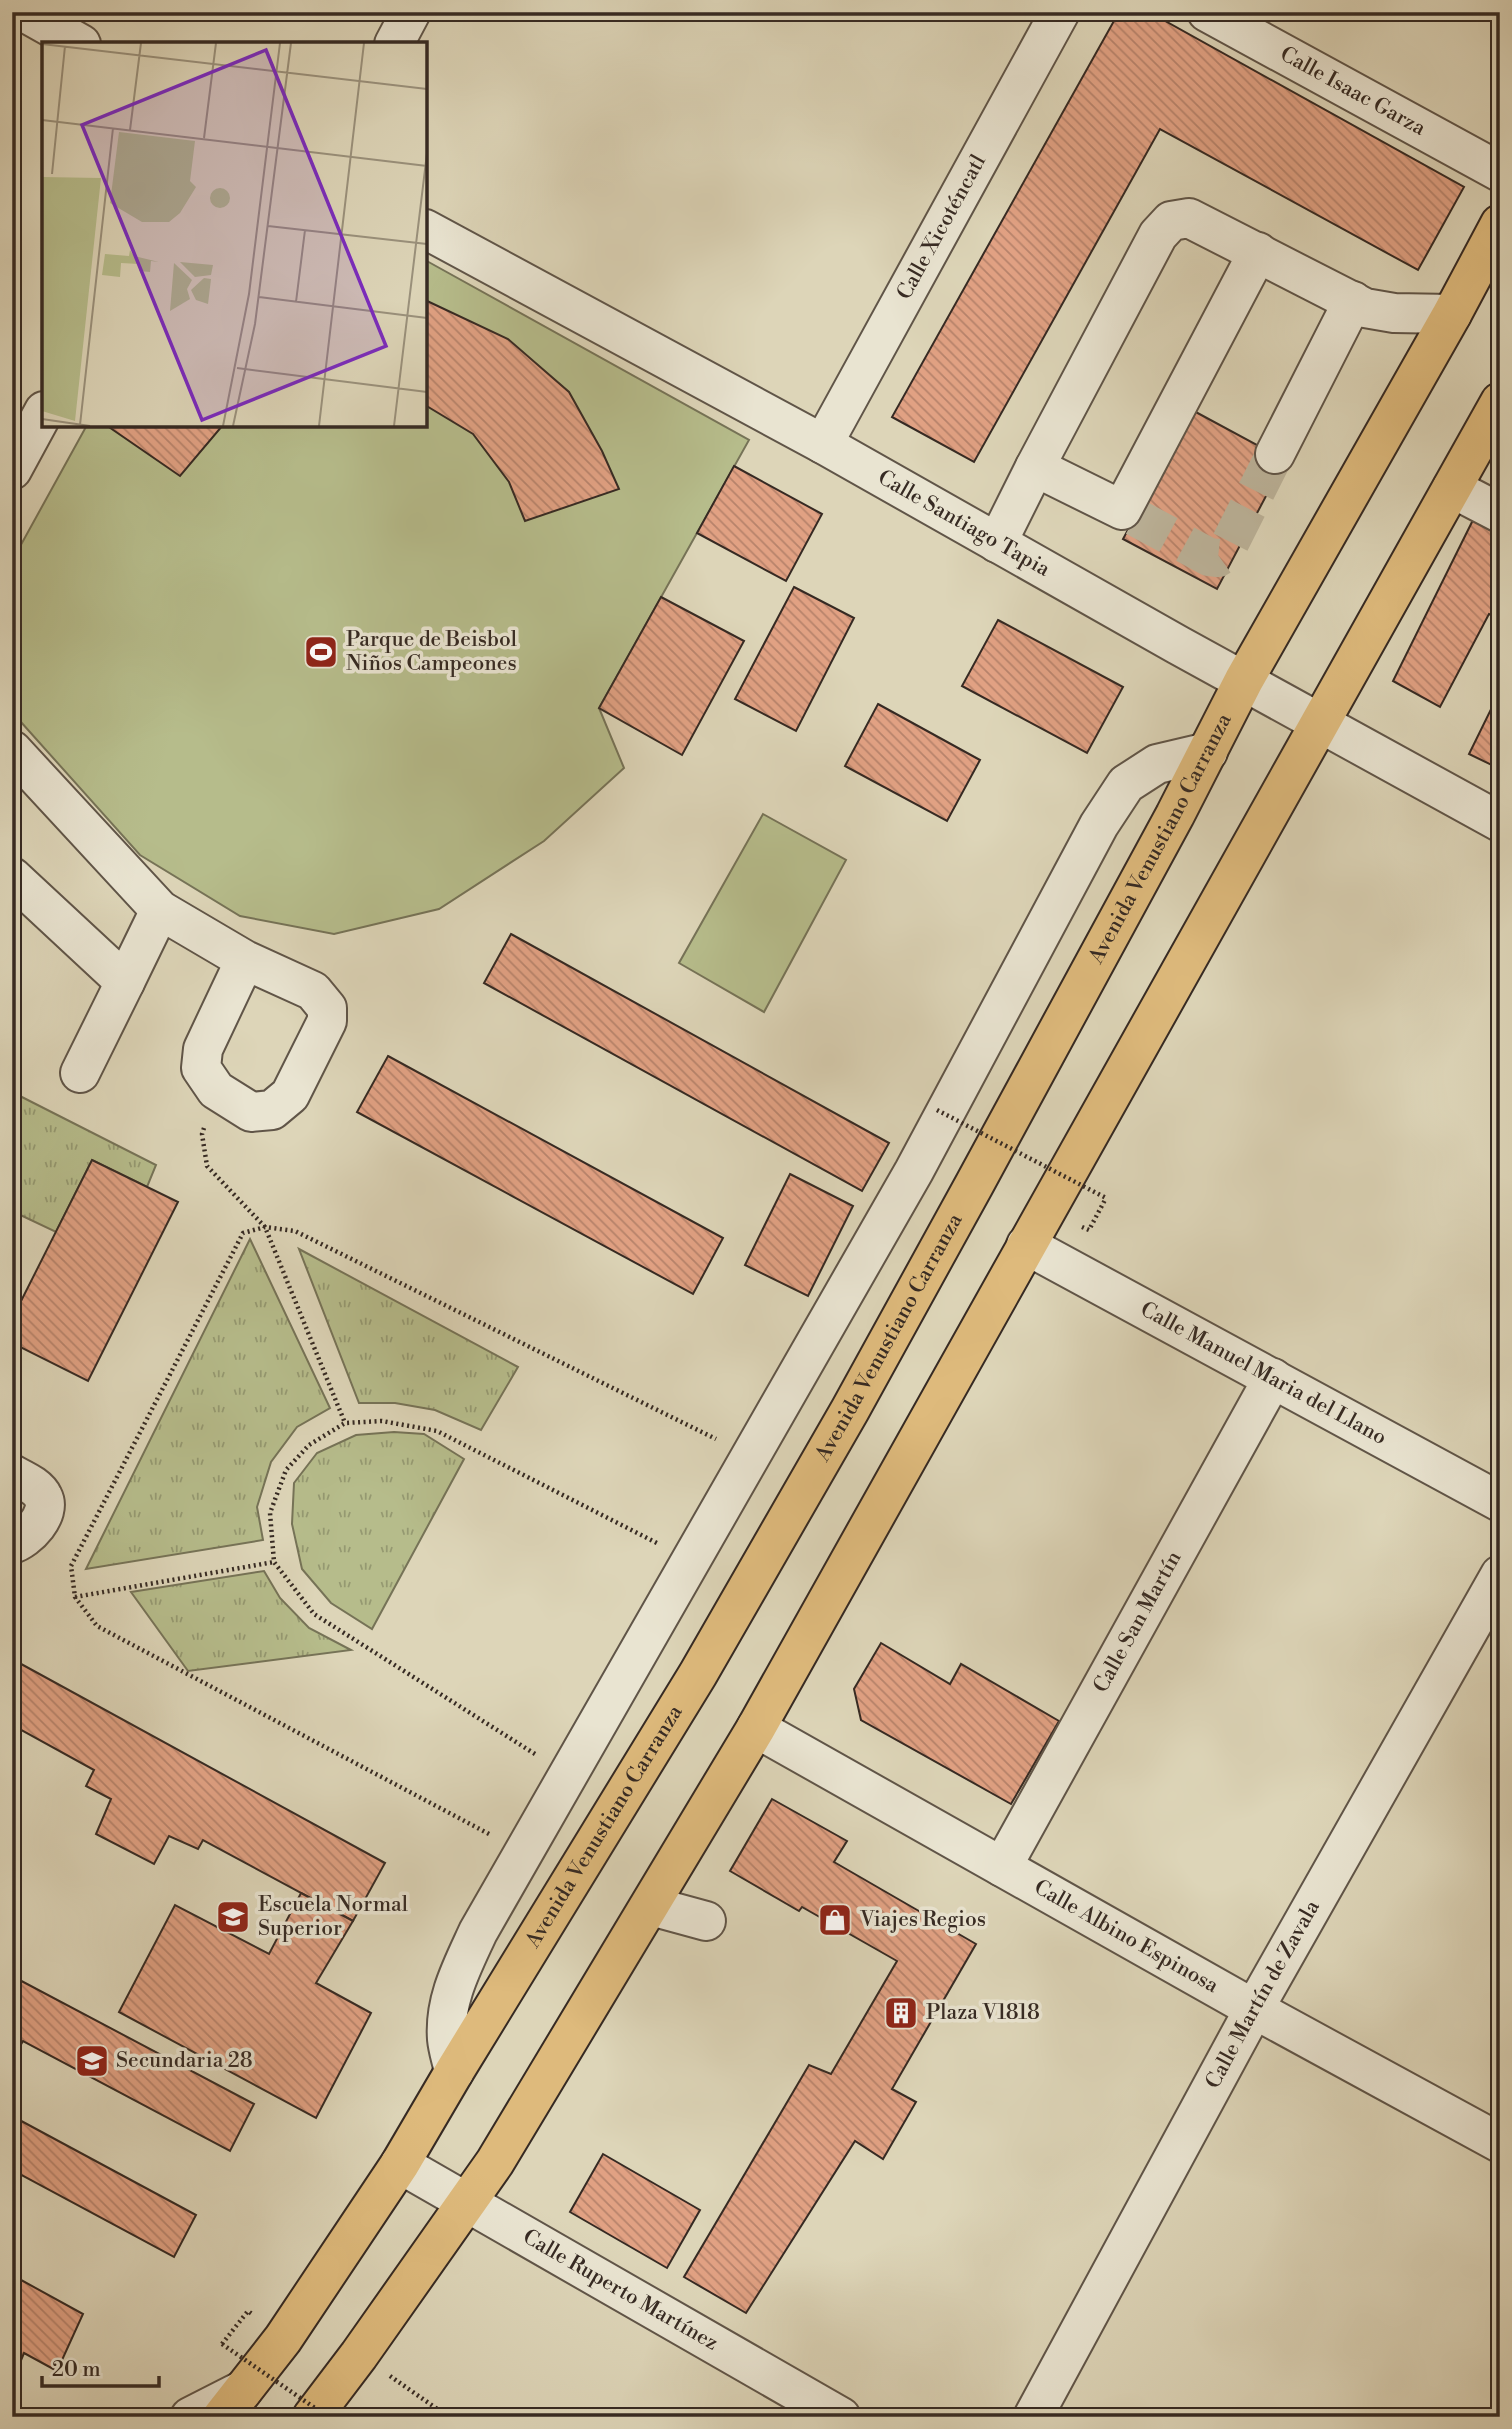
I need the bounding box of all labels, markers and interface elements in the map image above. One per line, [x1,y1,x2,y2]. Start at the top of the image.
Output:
street label: Calle Isaac Garza [1275,41,1430,142]
inset map [42,42,427,427]
street label: Calle Xicoténcatl [892,150,992,304]
street label: Calle Santiago Tapia [873,465,1055,583]
place label: Parque de Beisbol Niños Campeones [346,627,517,677]
sports icon: Parque de Beisbol Niños Campeones [302,633,340,671]
street label: Avenida Venustiano Carranza [1083,709,1238,969]
street label: Avenida Venustiano Carranza [810,1209,969,1467]
street label: Calle Manuel Maria del Llano [1136,1296,1391,1451]
street label: Calle San Martín [1088,1546,1188,1697]
street label: Avenida Venustiano Carranza [520,1700,689,1953]
street label: Calle Albino Espinosa [1029,1875,1223,1999]
place label: Escuela Normal Superior [258,1892,408,1942]
street label: Calle Martín de Zavala [1200,1896,1326,2093]
school or university icon: Escuela Normal Superior [214,1898,252,1936]
shop icon: Viajes Regios [816,1901,854,1939]
place label: Viajes Regios [859,1907,986,1933]
building icon: Plaza V1818 [882,1994,920,2032]
place label: Plaza V1818 [926,2000,1040,2026]
school or university icon: Secundaria 28 [73,2042,111,2080]
place label: Secundaria 28 [116,2048,253,2074]
street label: Calle Ruperto Martínez [518,2224,723,2357]
scale bar [42,2345,159,2389]
text: 20 m [52,2357,101,2383]

